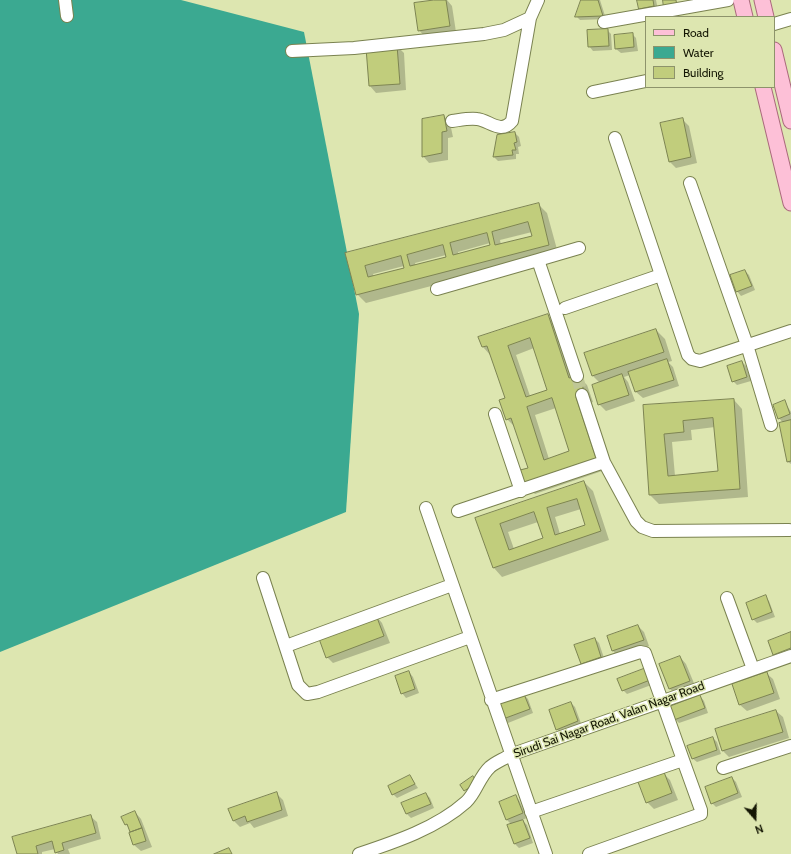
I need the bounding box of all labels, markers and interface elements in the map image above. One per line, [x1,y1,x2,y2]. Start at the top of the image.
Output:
legend [645,16,775,88]
text: Road [683,25,709,40]
text: Water [683,45,713,60]
text: Building [683,65,724,80]
street label: Sirudi Sai Nagar Road, Valan Nagar Road [512,679,706,761]
north arrow [735,798,775,838]
text: N [753,821,765,837]

